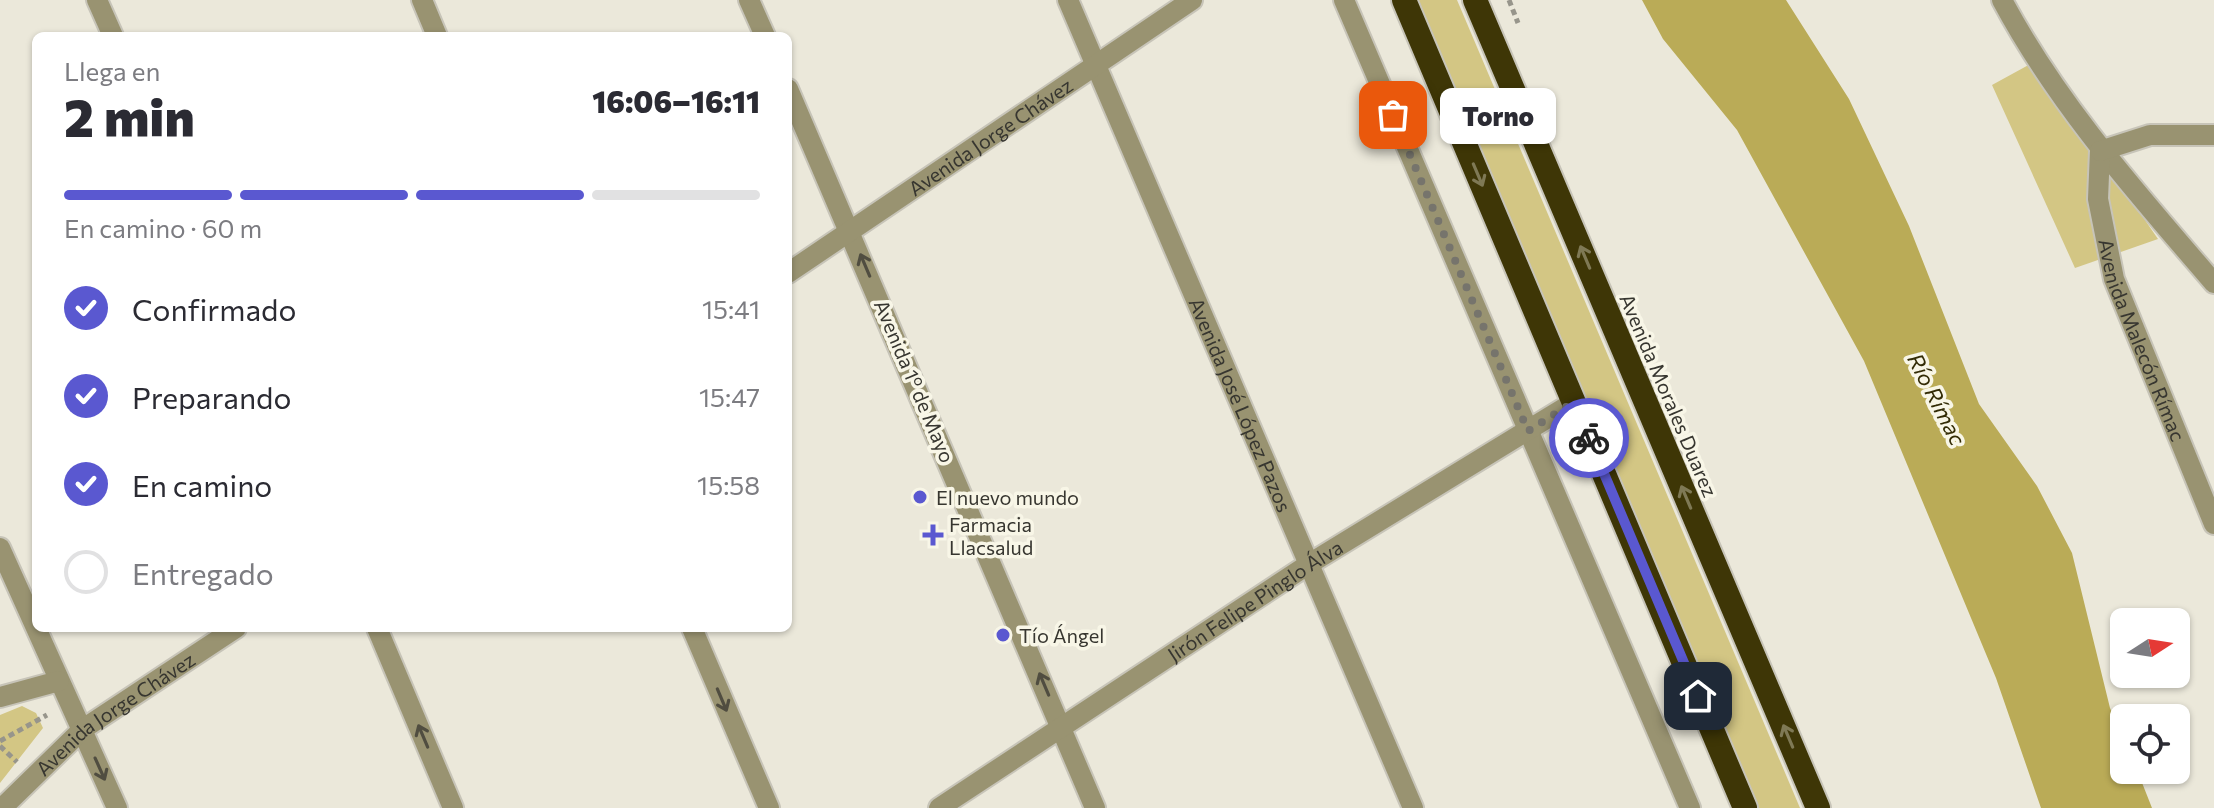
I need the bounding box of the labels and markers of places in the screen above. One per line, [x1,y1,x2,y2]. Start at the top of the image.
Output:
pin [1359,81,1427,149]
callout: Torno [1441,87,1557,143]
place label: El nuevo mundo [936,485,1079,509]
marker: El nuevo mundo [911,488,929,506]
place label: Farmacia Llacsalud [949,512,1033,559]
marker: Farmacia Llacsalud [924,526,942,544]
place label: Tío Ángel [1019,623,1104,647]
marker: Tío Ángel [994,626,1012,644]
pin [1664,662,1732,730]

